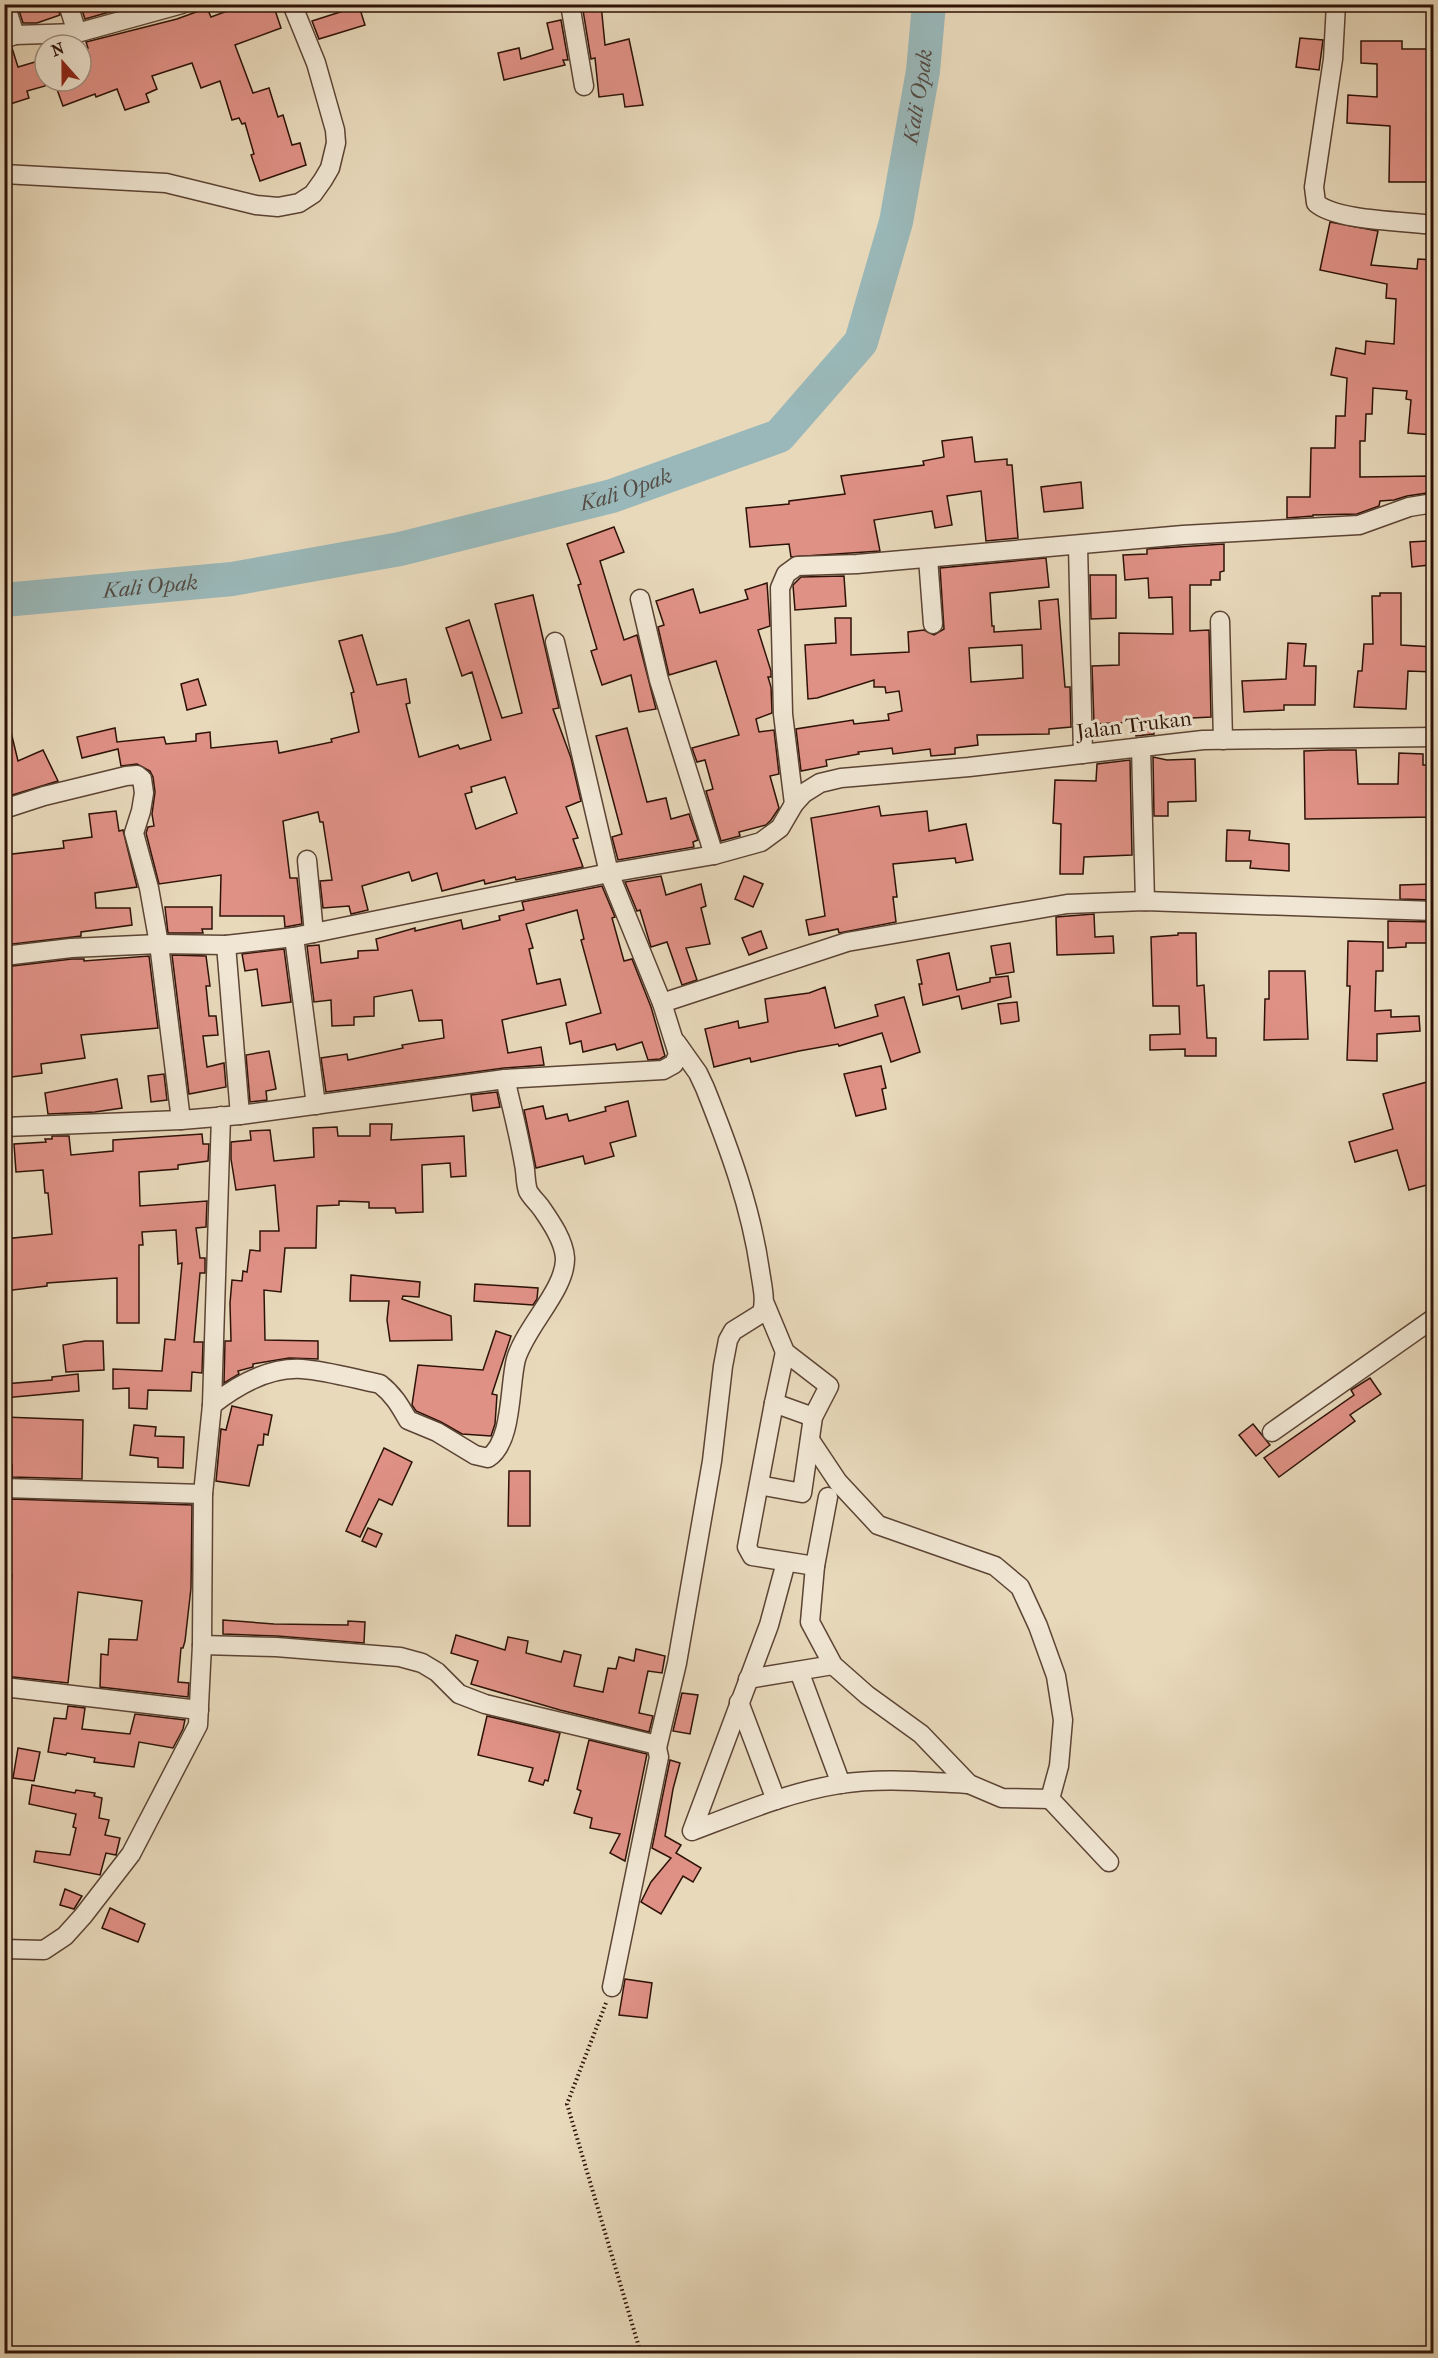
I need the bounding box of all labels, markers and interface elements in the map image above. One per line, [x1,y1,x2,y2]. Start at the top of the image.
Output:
north arrow [33,33,93,93]
text: N [49,38,68,61]
water label: Kali Opak [897,48,938,148]
water label: Kali Opak [575,463,675,517]
water label: Kali Opak [100,569,199,604]
street label: Jalan Trukan [1073,706,1193,744]

